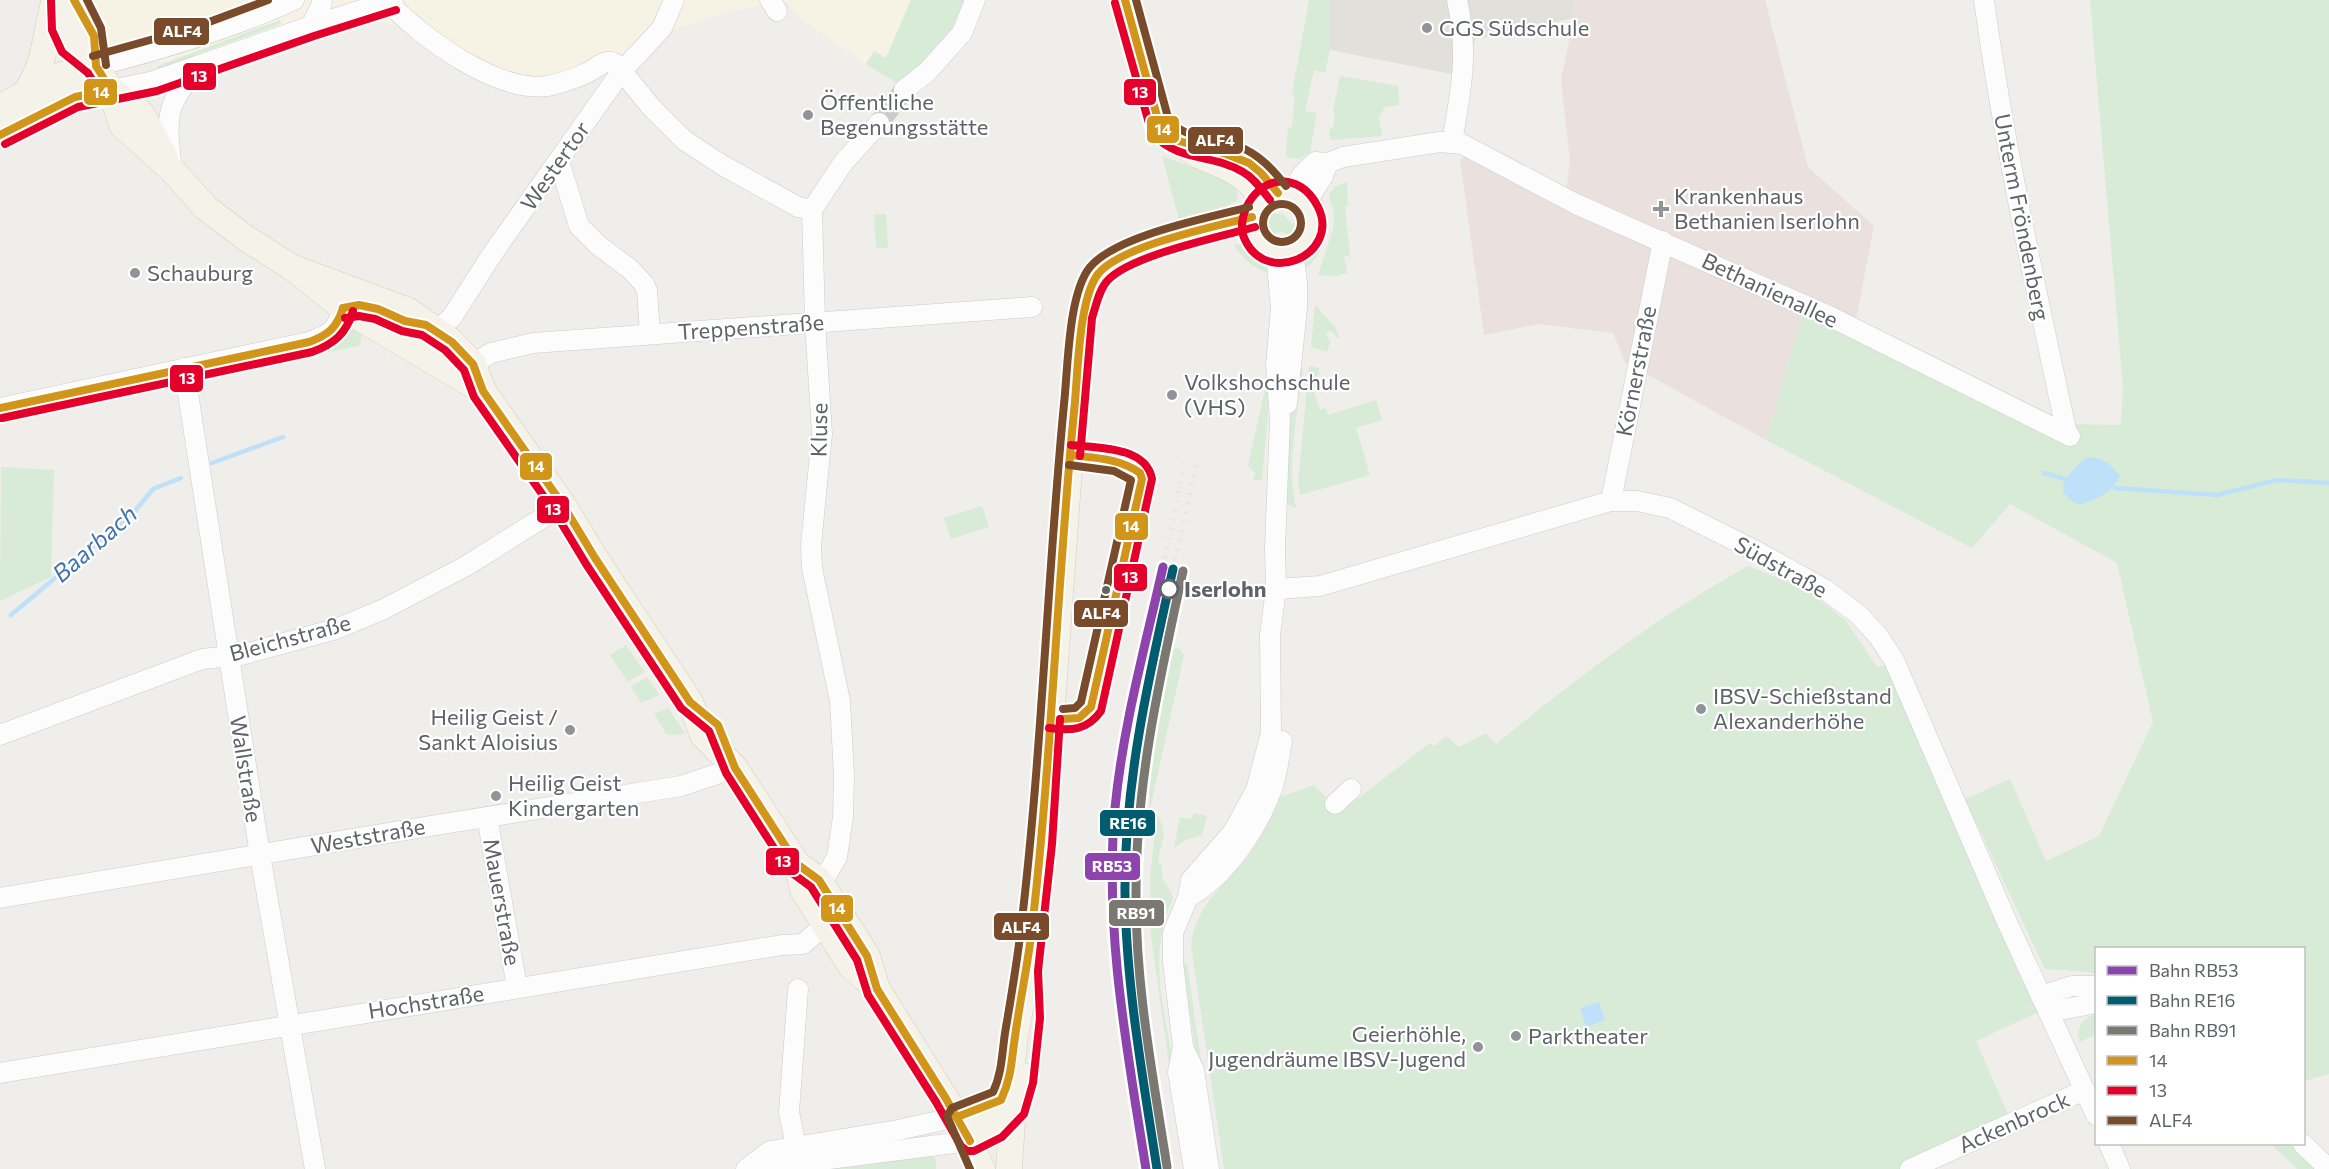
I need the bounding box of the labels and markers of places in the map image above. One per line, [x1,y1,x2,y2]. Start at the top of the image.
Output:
place label: GGS Südschule [1439,14,1589,41]
marker: GGS Südschule [1420,21,1434,35]
place label: Öffentliche Begenungsstätte [820,88,988,140]
marker: Öffentliche Begenungsstätte [801,108,815,122]
place label: Krankenhaus Bethanien Iserlohn [1674,182,1860,234]
marker: Krankenhaus Bethanien Iserlohn [1652,200,1670,218]
place label: Schauburg [147,259,253,286]
marker: Schauburg [128,266,142,280]
place label: Volkshochschule (VHS) [1184,368,1350,420]
marker: Volkshochschule (VHS) [1165,388,1179,402]
place label: Iserlohn [1184,575,1266,602]
marker: Iserlohn [1159,579,1179,599]
unlabelled marker [1100,584,1112,596]
place label: IBSV-Schießstand Alexanderhöhe [1713,682,1892,734]
marker: IBSV-Schießstand Alexanderhöhe [1694,702,1708,716]
place label: Heilig Geist / Sankt Aloisius [418,703,558,755]
marker: Heilig Geist / Sankt Aloisius [563,723,577,737]
place label: Heilig Geist Kindergarten [508,769,639,821]
marker: Heilig Geist Kindergarten [489,789,503,803]
place label: Geierhöhle, Jugendräume IBSV-Jugend [1208,1020,1466,1072]
place label: Parktheater [1528,1022,1648,1049]
marker: Parktheater [1509,1029,1523,1043]
marker: Geierhöhle, Jugendräume IBSV-Jugend [1471,1040,1485,1054]

